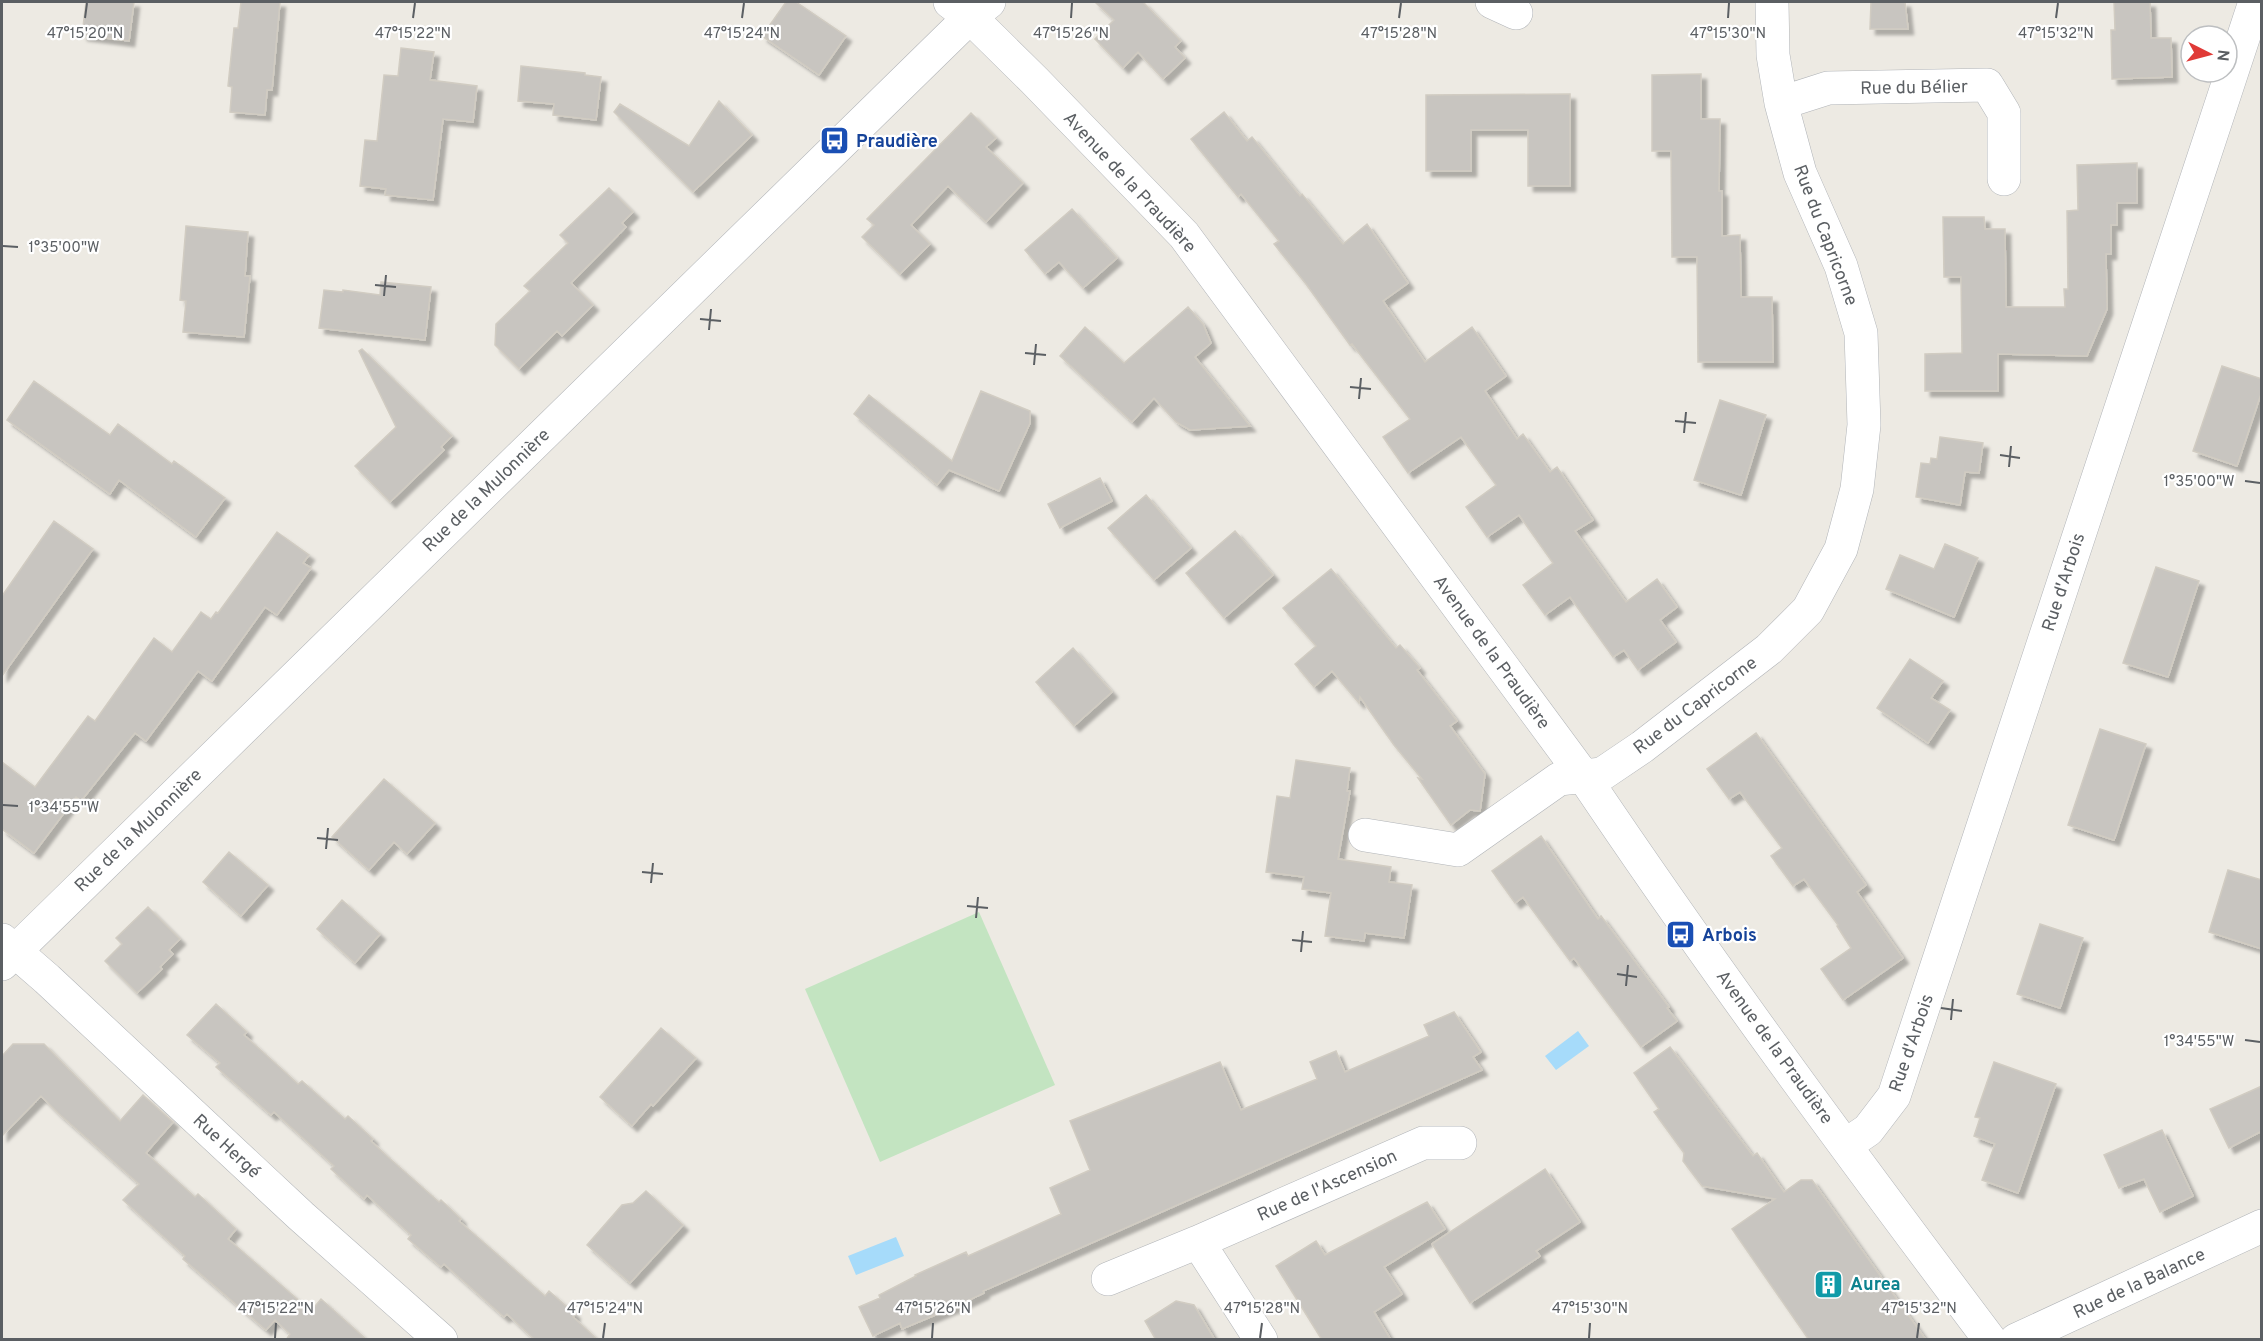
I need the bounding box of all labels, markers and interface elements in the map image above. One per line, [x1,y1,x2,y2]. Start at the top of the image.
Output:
north arrow [2179,24,2239,84]
text: 47°15'20"N [47,25,123,44]
text: 47°15'22"N [375,25,451,44]
text: 47°15'24"N [704,25,780,44]
text: 47°15'26"N [1033,25,1109,44]
text: 47°15'28"N [1361,25,1437,44]
text: 47°15'30"N [1690,25,1766,44]
text: 47°15'32"N [2018,25,2094,44]
text: N [2211,49,2232,62]
street label: Rue du Bélier [1860,76,1968,101]
street label: Avenue de la Praudière [1057,108,1200,258]
bus stop icon: Praudière [819,125,851,157]
place label: Praudière [856,131,938,154]
street label: Rue du Capricorne [1787,162,1862,309]
text: 1°35'00"W [28,239,100,258]
street label: Rue de la Mulonnière [418,424,556,558]
text: 1°35'00"W [2163,473,2235,492]
street label: Rue d'Arbois [2038,530,2091,635]
street label: Avenue de la Praudière [1427,571,1554,734]
street label: Rue du Capricorne [1629,652,1762,760]
street label: Rue de la Mulonnière [70,764,208,898]
text: 1°34'55"W [29,799,99,818]
bus stop icon: Arbois [1665,919,1697,951]
place label: Arbois [1702,925,1757,948]
street label: Avenue de la Praudière [1710,966,1837,1129]
street label: Rue d'Arbois [1885,991,1940,1096]
text: 1°34'55"W [2164,1033,2234,1052]
street label: Rue Hergé [187,1110,265,1184]
street label: Rue de l'Ascension [1254,1145,1401,1228]
street label: Rue de la Balance [2070,1244,2209,1325]
building icon: Aurea [1813,1268,1845,1300]
place label: Aurea [1850,1274,1901,1297]
text: 47°15'22"N [238,1300,314,1319]
text: 47°15'24"N [567,1300,643,1319]
text: 47°15'26"N [895,1300,971,1319]
text: 47°15'28"N [1224,1300,1300,1319]
text: 47°15'30"N [1552,1300,1628,1319]
text: 47°15'32"N [1881,1300,1957,1319]

